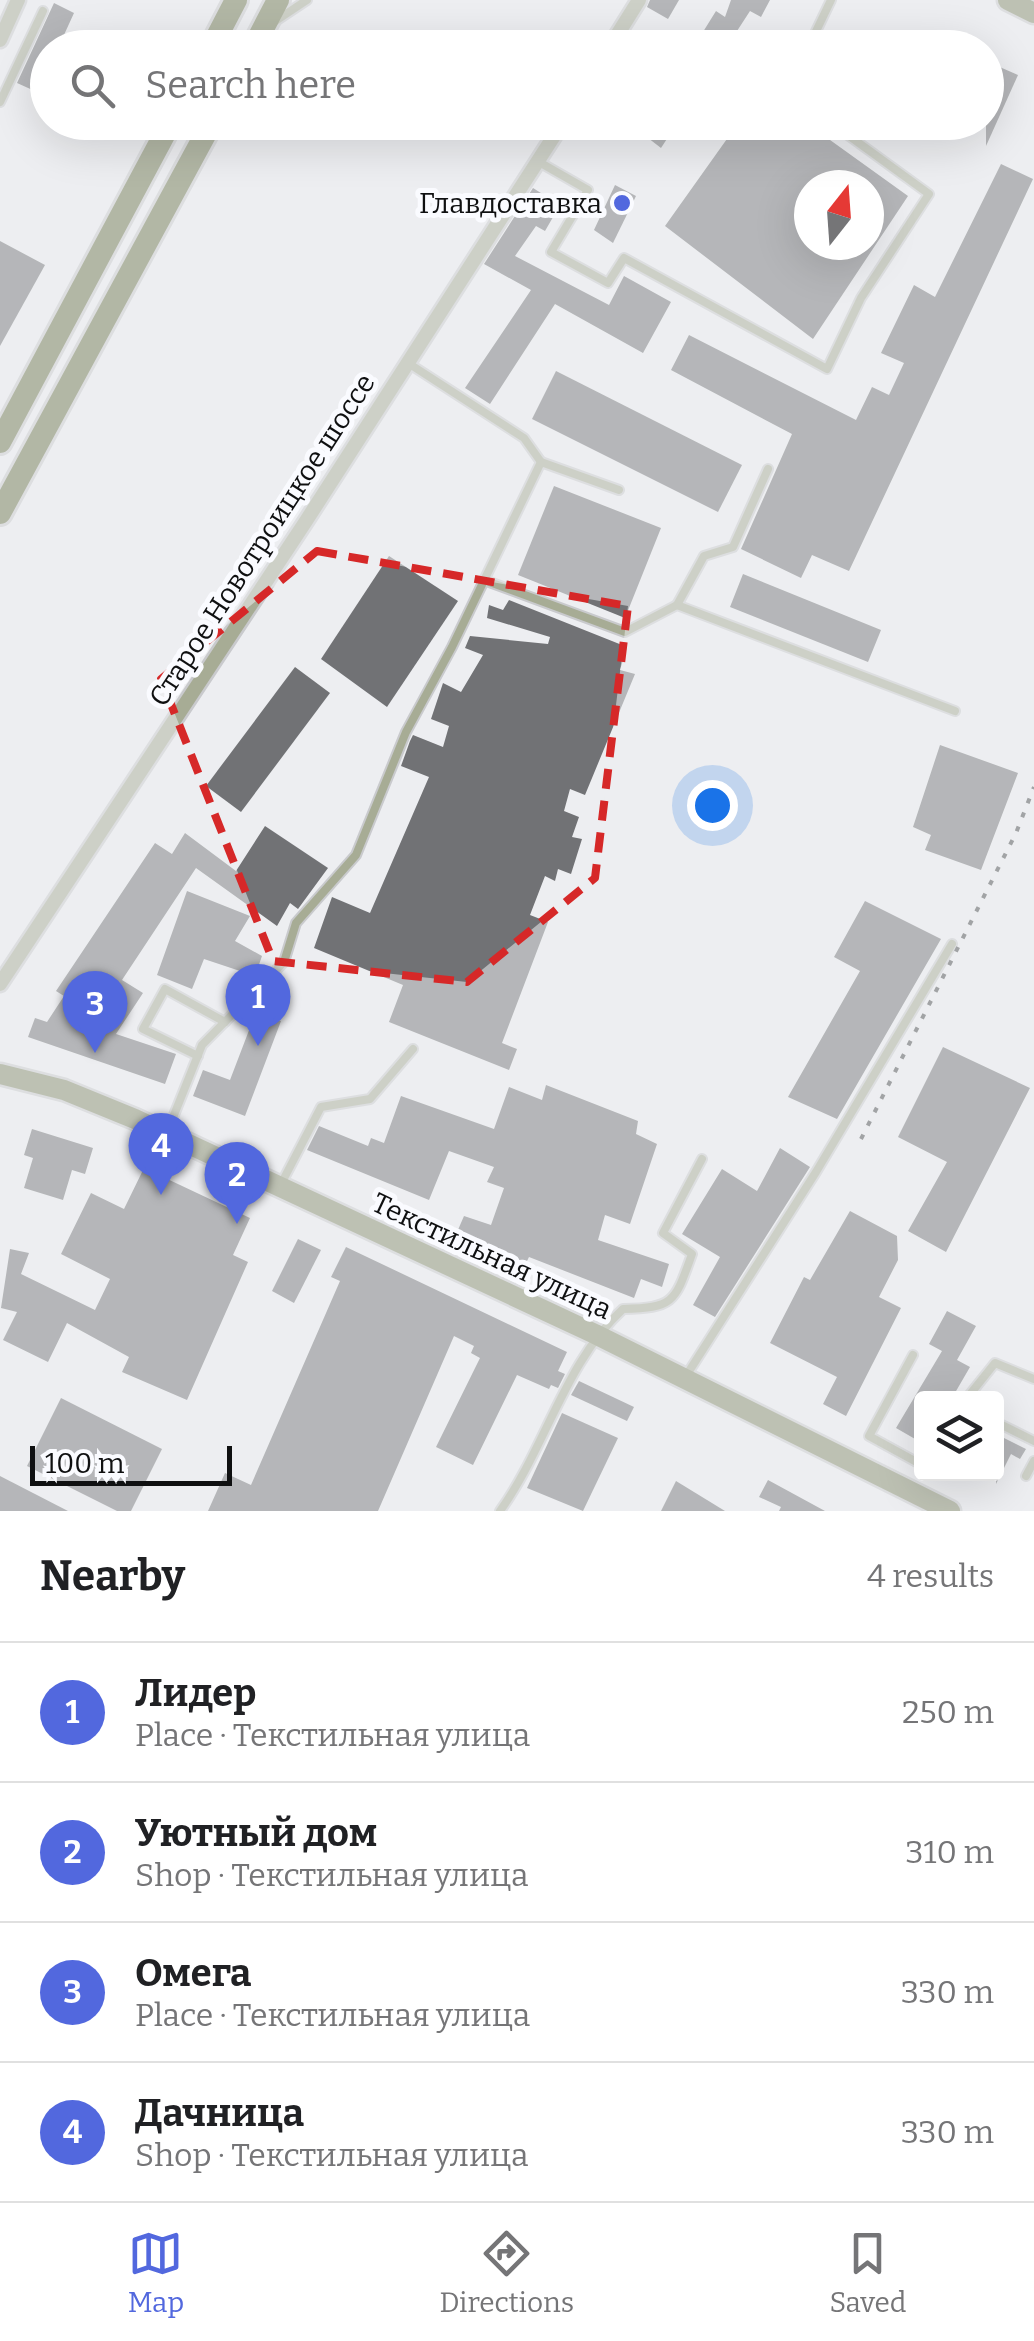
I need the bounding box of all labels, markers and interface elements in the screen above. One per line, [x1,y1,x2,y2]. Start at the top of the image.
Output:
search box [30,30,1004,140]
icon: search [65,58,120,113]
text: Search here [145,62,356,108]
north arrow [794,170,884,260]
place label: Главдоставка [419,187,602,220]
marker: Главдоставка [611,192,633,214]
street label: Старое Новотроицкое шоссе [142,368,382,712]
your location [687,780,738,831]
pin: 1 [226,964,290,1046]
pin: 3 [62,970,128,1053]
pin: 4 [128,1112,194,1195]
pin: 2 [204,1142,270,1224]
street label: Текстильная улица [367,1186,617,1326]
map controls [914,1391,1004,1481]
button: layers [914,1391,1004,1481]
scale bar [30,1441,232,1486]
text: 100 m [45,1447,125,1480]
text: Nearby [40,1551,185,1601]
text: 4 results [867,1557,994,1595]
text: Лидер [135,1670,256,1716]
text: 1 [66,1693,79,1731]
text: 250 m [902,1693,994,1731]
text: Place · Текстильная улица [135,1716,530,1754]
text: Уютный дом [135,1810,377,1856]
text: 2 [63,1833,82,1871]
text: 310 m [905,1833,994,1871]
text: Shop · Текстильная улица [135,1856,529,1894]
text: Омега [135,1950,251,1996]
text: 3 [63,1973,82,2011]
text: 330 m [901,1973,994,2011]
text: Place · Текстильная улица [135,1996,530,2034]
text: Дачница [135,2090,304,2136]
text: 4 [63,2113,82,2151]
text: 330 m [901,2113,994,2151]
text: Shop · Текстильная улица [135,2136,529,2174]
tab: Map [128,2226,184,2319]
tab: Directions [439,2226,574,2319]
tab: Saved [829,2226,906,2319]

